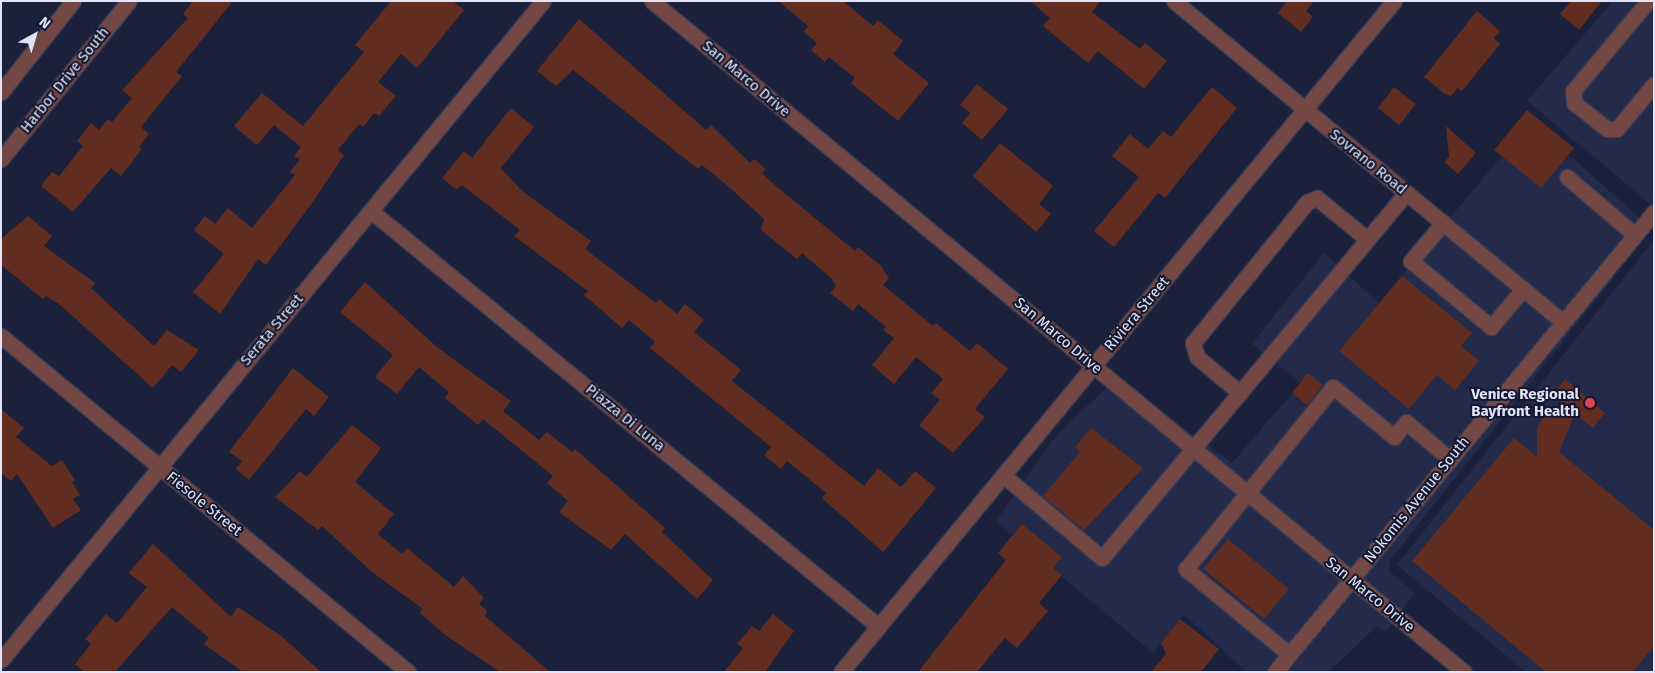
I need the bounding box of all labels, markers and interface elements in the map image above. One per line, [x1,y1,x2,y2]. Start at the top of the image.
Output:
north arrow [10,10,60,60]
text: N [36,13,54,32]
street label: Harbor Drive South [17,24,113,136]
street label: San Marco Drive [698,37,794,121]
street label: Sovrano Road [1326,125,1410,199]
street label: Riviera Street [1101,273,1173,355]
street label: Serata Street [237,291,307,369]
street label: San Marco Drive [1010,294,1106,378]
street label: Piazza Di Luna [582,381,668,455]
place label: Venice Regional Bayfront Health [1471,385,1579,420]
marker: Venice Regional Bayfront Health [1583,396,1597,410]
street label: Nokomis Avenue South [1361,433,1473,567]
street label: Fiesole Street [163,468,245,540]
street label: San Marco Drive [1322,554,1418,636]

